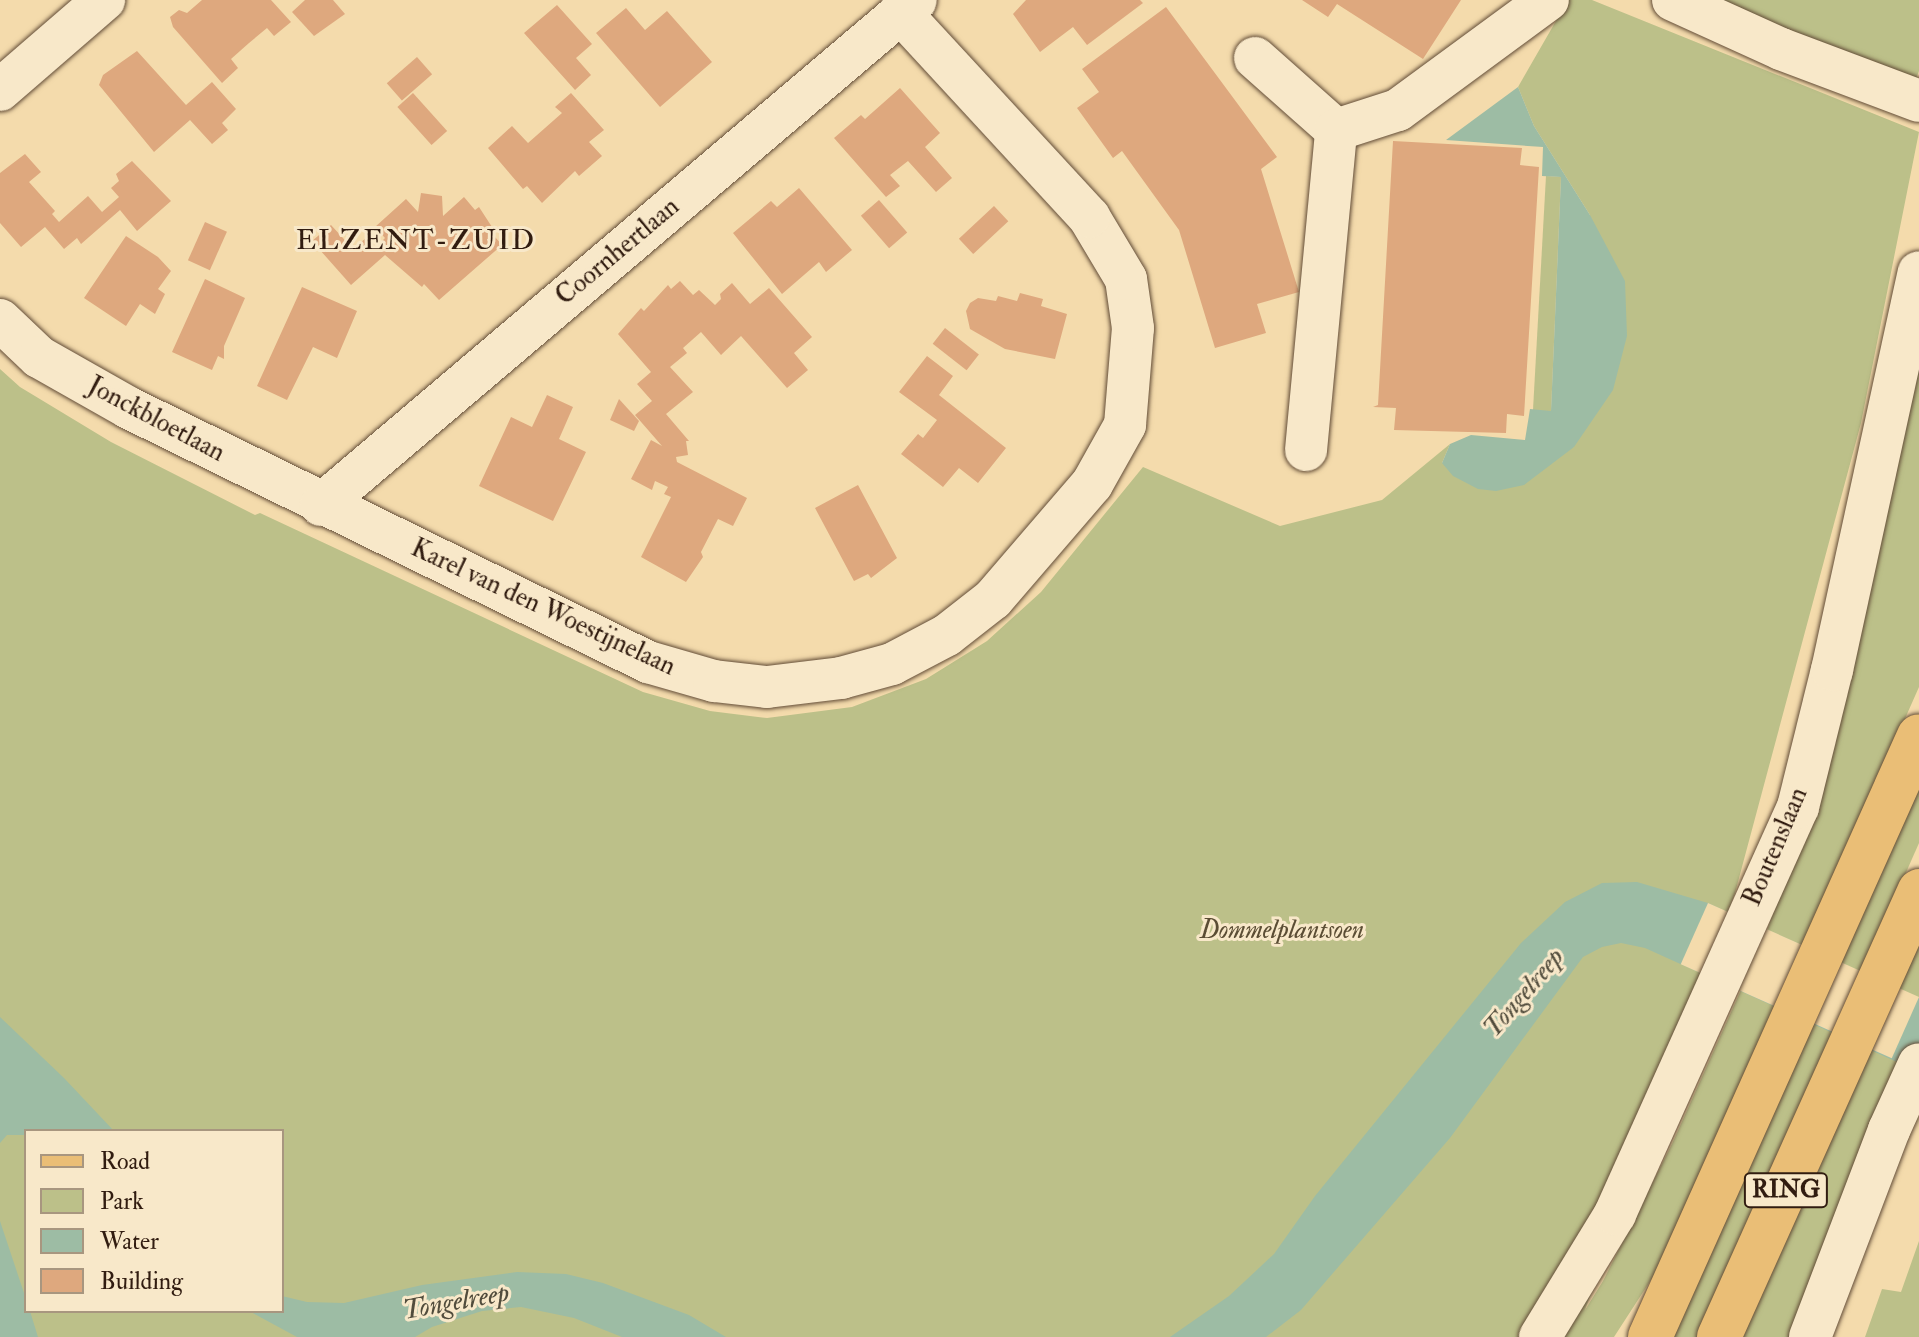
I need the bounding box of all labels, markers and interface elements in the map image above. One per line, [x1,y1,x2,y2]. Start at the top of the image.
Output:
street label: Coornhertlaan [550,191,686,313]
district label: ELZENT-ZUID [296,224,536,258]
street label: Jonckbloetlaan [82,371,230,469]
street label: Karel van den Woestijnelaan [406,533,680,683]
street label: Boutenslaan [1737,783,1815,911]
park label: Dommelplantsoen [1200,915,1364,947]
water label: Tongelreep [1476,941,1572,1045]
legend [24,1129,284,1313]
text: Road [100,1146,150,1177]
road number: RING [1742,1170,1830,1210]
text: Park [100,1186,144,1217]
text: Water [100,1226,159,1257]
text: Building [100,1266,183,1297]
water label: Tongelreep [400,1276,512,1328]

